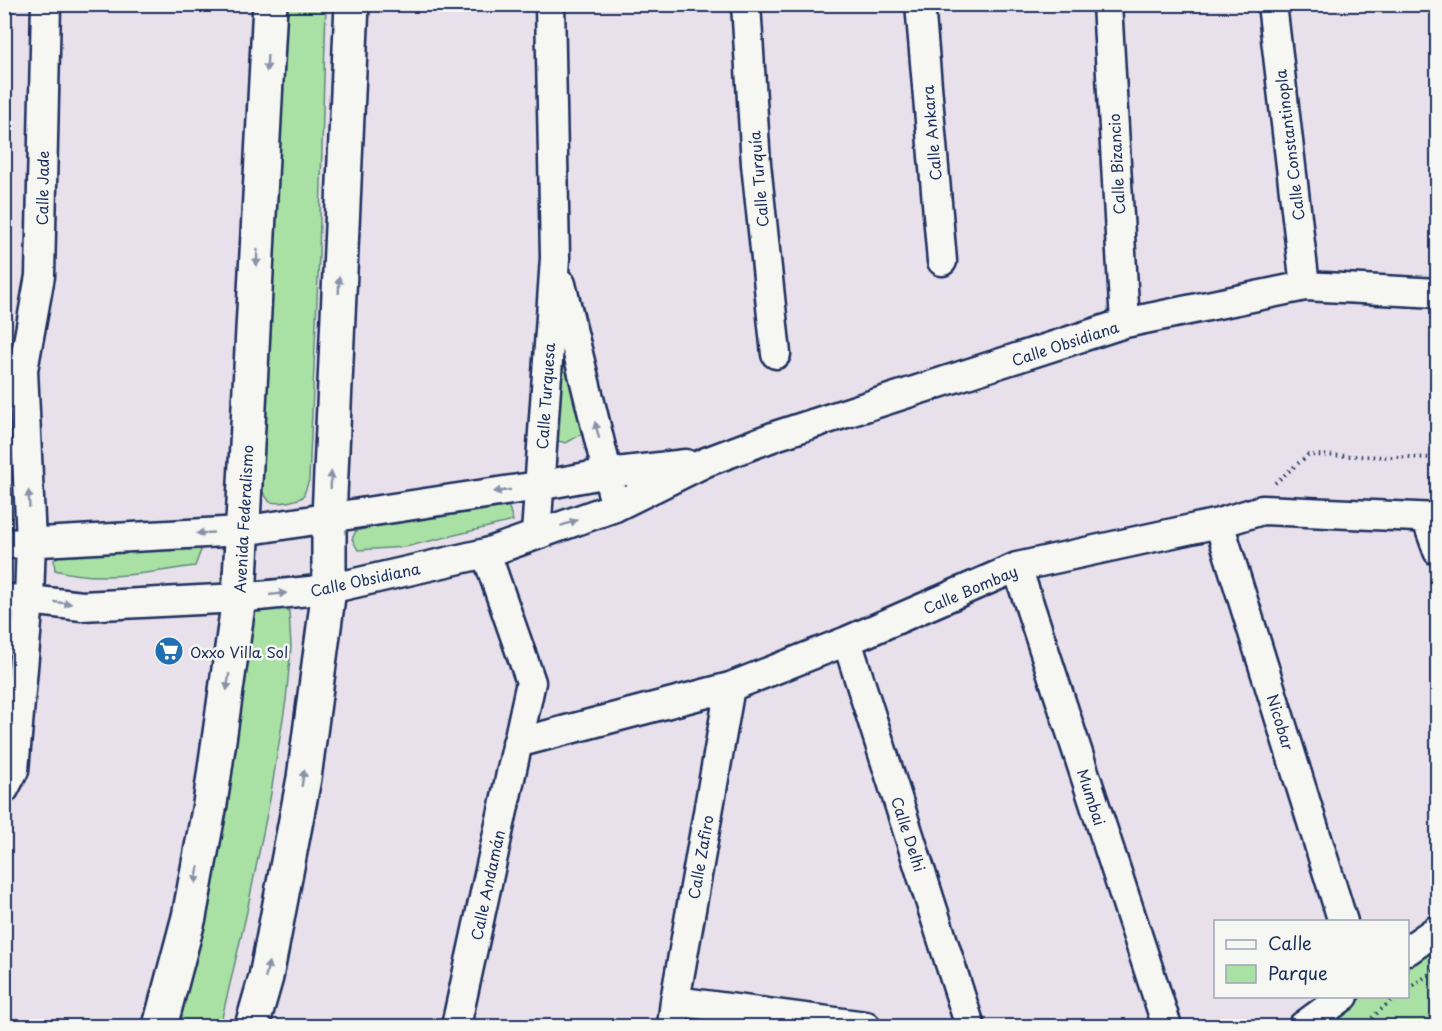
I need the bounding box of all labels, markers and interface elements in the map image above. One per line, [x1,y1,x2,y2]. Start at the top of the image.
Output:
one-way arrow [262,53,271,72]
street label: Calle Constantinopla [1268,68,1310,222]
street label: Calle Ankara [915,84,947,182]
street label: Calle Bizancio [1102,113,1130,215]
street label: Calle Turquía [742,129,774,228]
street label: Calle Jade [30,150,54,226]
one-way arrow [252,248,261,267]
one-way arrow [335,276,344,295]
street label: Calle Obsidiana [1008,315,1122,371]
street label: Calle Turquesa [530,341,560,450]
one-way arrow [592,420,602,439]
street label: Avenida Federalismo [228,444,258,594]
one-way arrow [327,471,336,490]
one-way arrow [493,487,512,496]
one-way arrow [25,490,34,509]
one-way arrow [560,518,578,528]
one-way arrow [196,528,215,537]
street label: Calle Obsidiana [308,556,423,602]
street label: Calle Bombay [919,559,1021,619]
one-way arrow [269,589,288,599]
one-way arrow [53,599,72,608]
supermarket icon: Oxxo Villa Sol [153,635,185,667]
place label: Oxxo Villa Sol [190,640,288,663]
one-way arrow [223,673,232,692]
street label: Nicobar [1262,691,1300,753]
street label: Mumbai [1072,766,1112,828]
one-way arrow [299,769,308,788]
street label: Calle Delhi [886,793,932,875]
street label: Calle Zafiro [681,813,719,901]
street label: Calle Andamán [464,828,510,942]
one-way arrow [192,866,201,885]
legend [1214,920,1409,998]
text: Calle [1268,929,1312,956]
text: Parque [1268,959,1328,986]
one-way arrow [263,961,273,979]

